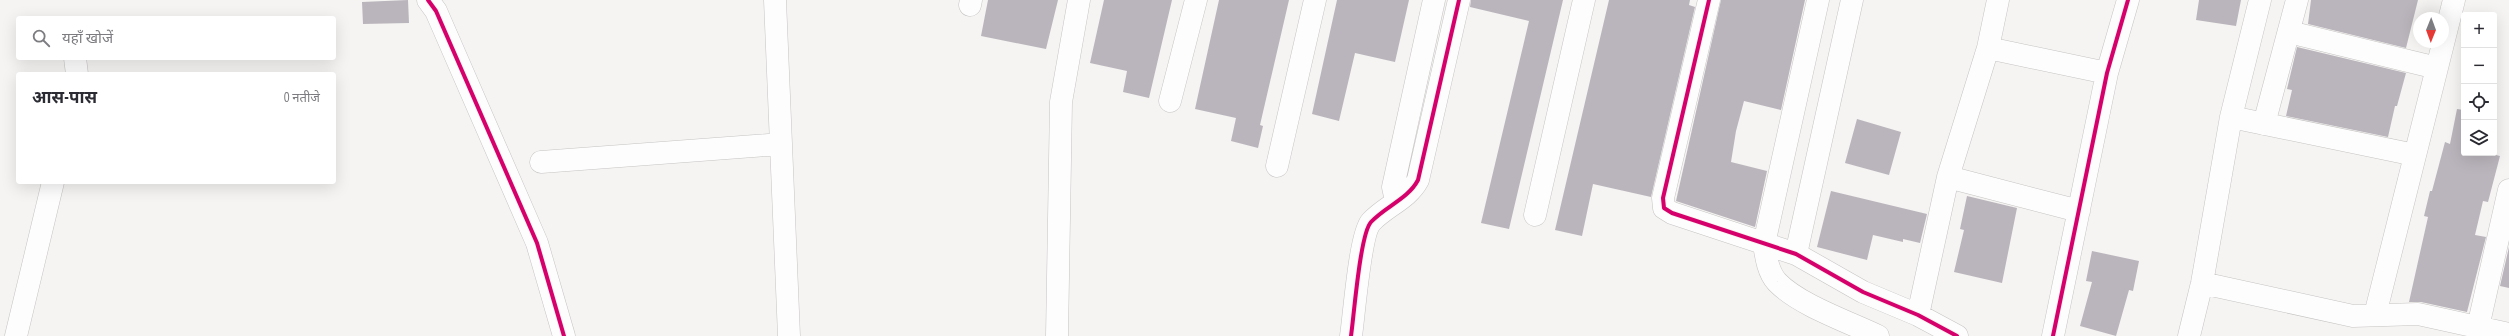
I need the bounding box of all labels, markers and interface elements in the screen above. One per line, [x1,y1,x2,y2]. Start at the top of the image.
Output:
north arrow [2413,12,2449,48]
map controls [2461,12,2497,156]
button: + [2461,12,2497,48]
search box [16,16,336,60]
icon: search [30,27,52,49]
text: यहाँ खोजें [62,28,113,47]
button: − [2461,48,2497,84]
button: locate [2461,84,2497,120]
text: आस-पास [32,86,97,108]
text: 0 नतीजे [284,89,320,106]
button: layers [2461,120,2497,156]

